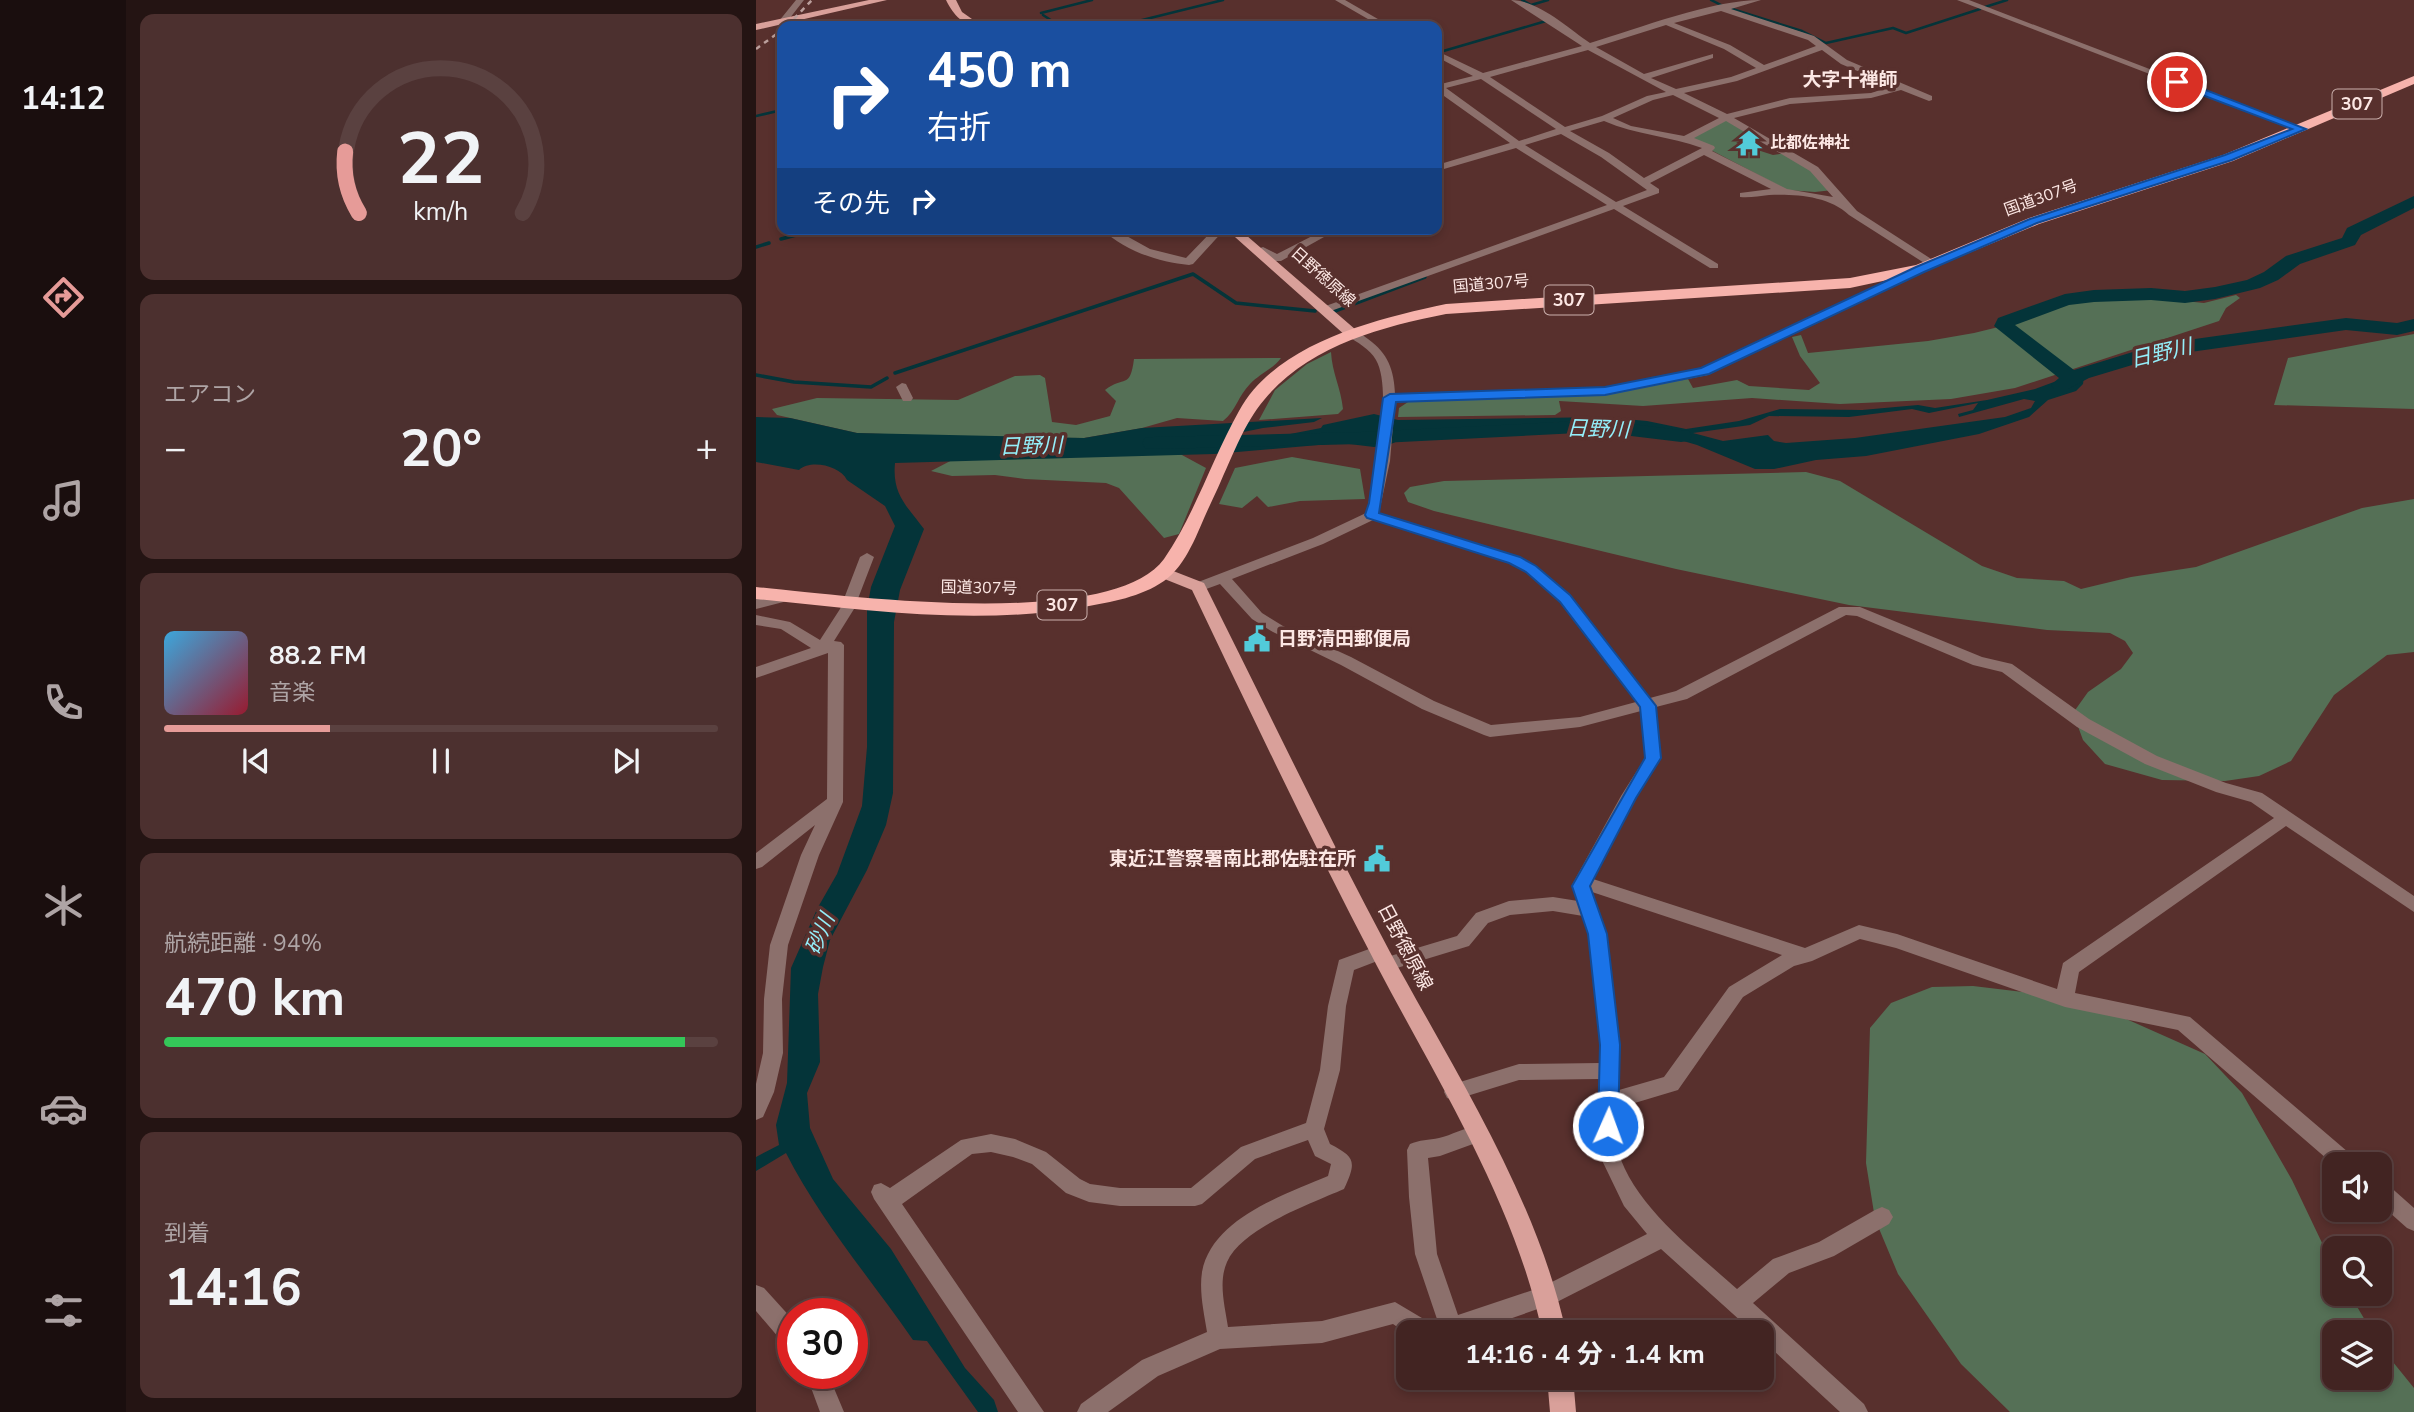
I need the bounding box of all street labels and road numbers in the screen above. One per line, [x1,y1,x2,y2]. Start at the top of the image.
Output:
road number: 307 [2332,90,2382,119]
street label: 国道307号 [2001,175,2081,221]
street label: 日野徳原線 [1286,242,1360,312]
street label: 国道307号 [1452,270,1530,298]
road number: 307 [1544,286,1594,314]
street label: 国道307号 [940,576,1018,600]
road number: 307 [1038,590,1086,620]
street label: 日野徳原線 [1371,899,1439,995]

